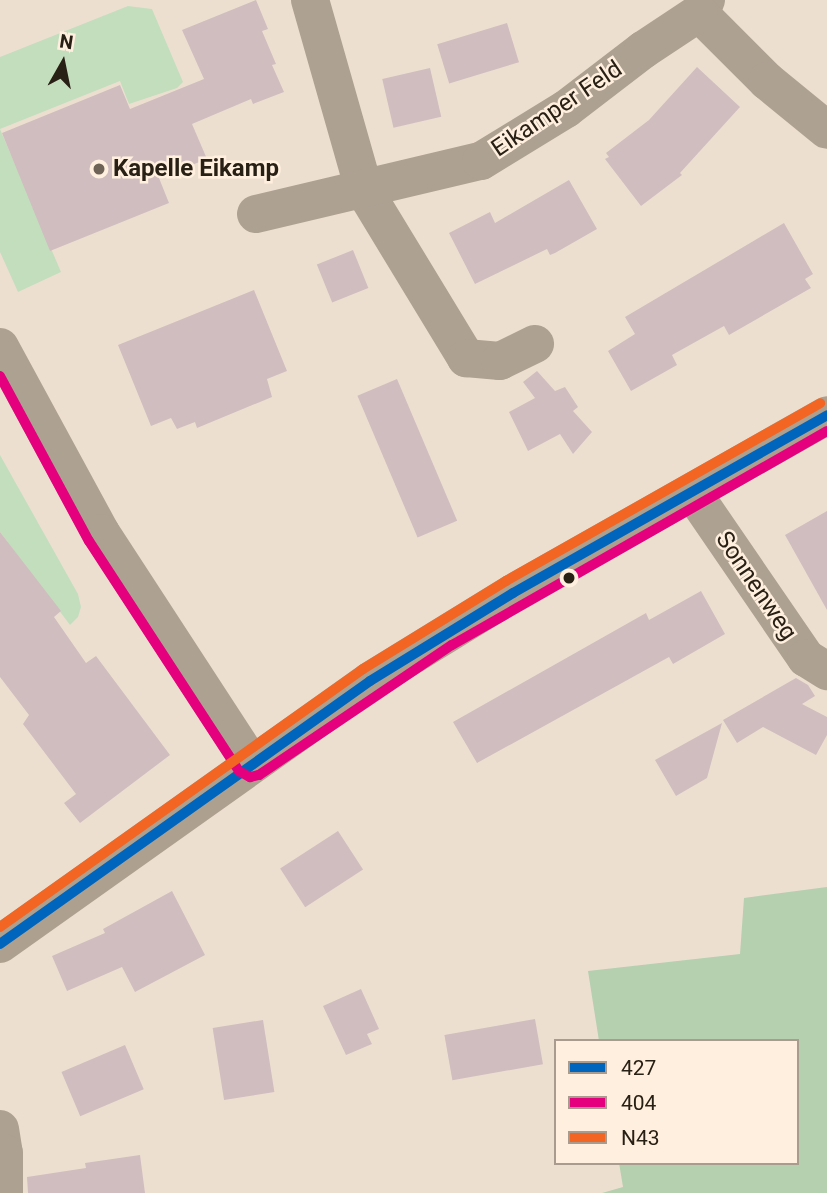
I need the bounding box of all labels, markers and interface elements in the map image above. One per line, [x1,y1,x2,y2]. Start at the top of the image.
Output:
north arrow [28,28,98,98]
text: N [58,29,75,54]
street label: Eikamper Feld [486,55,628,163]
place label: Kapelle Eikamp [113,155,279,183]
marker: Kapelle Eikamp [91,161,107,177]
street label: Sonnenweg [709,526,803,646]
unlabelled marker [562,571,576,585]
legend [554,1039,799,1165]
text: 427 [621,1056,656,1080]
text: 404 [621,1091,656,1115]
text: N43 [621,1126,660,1150]

